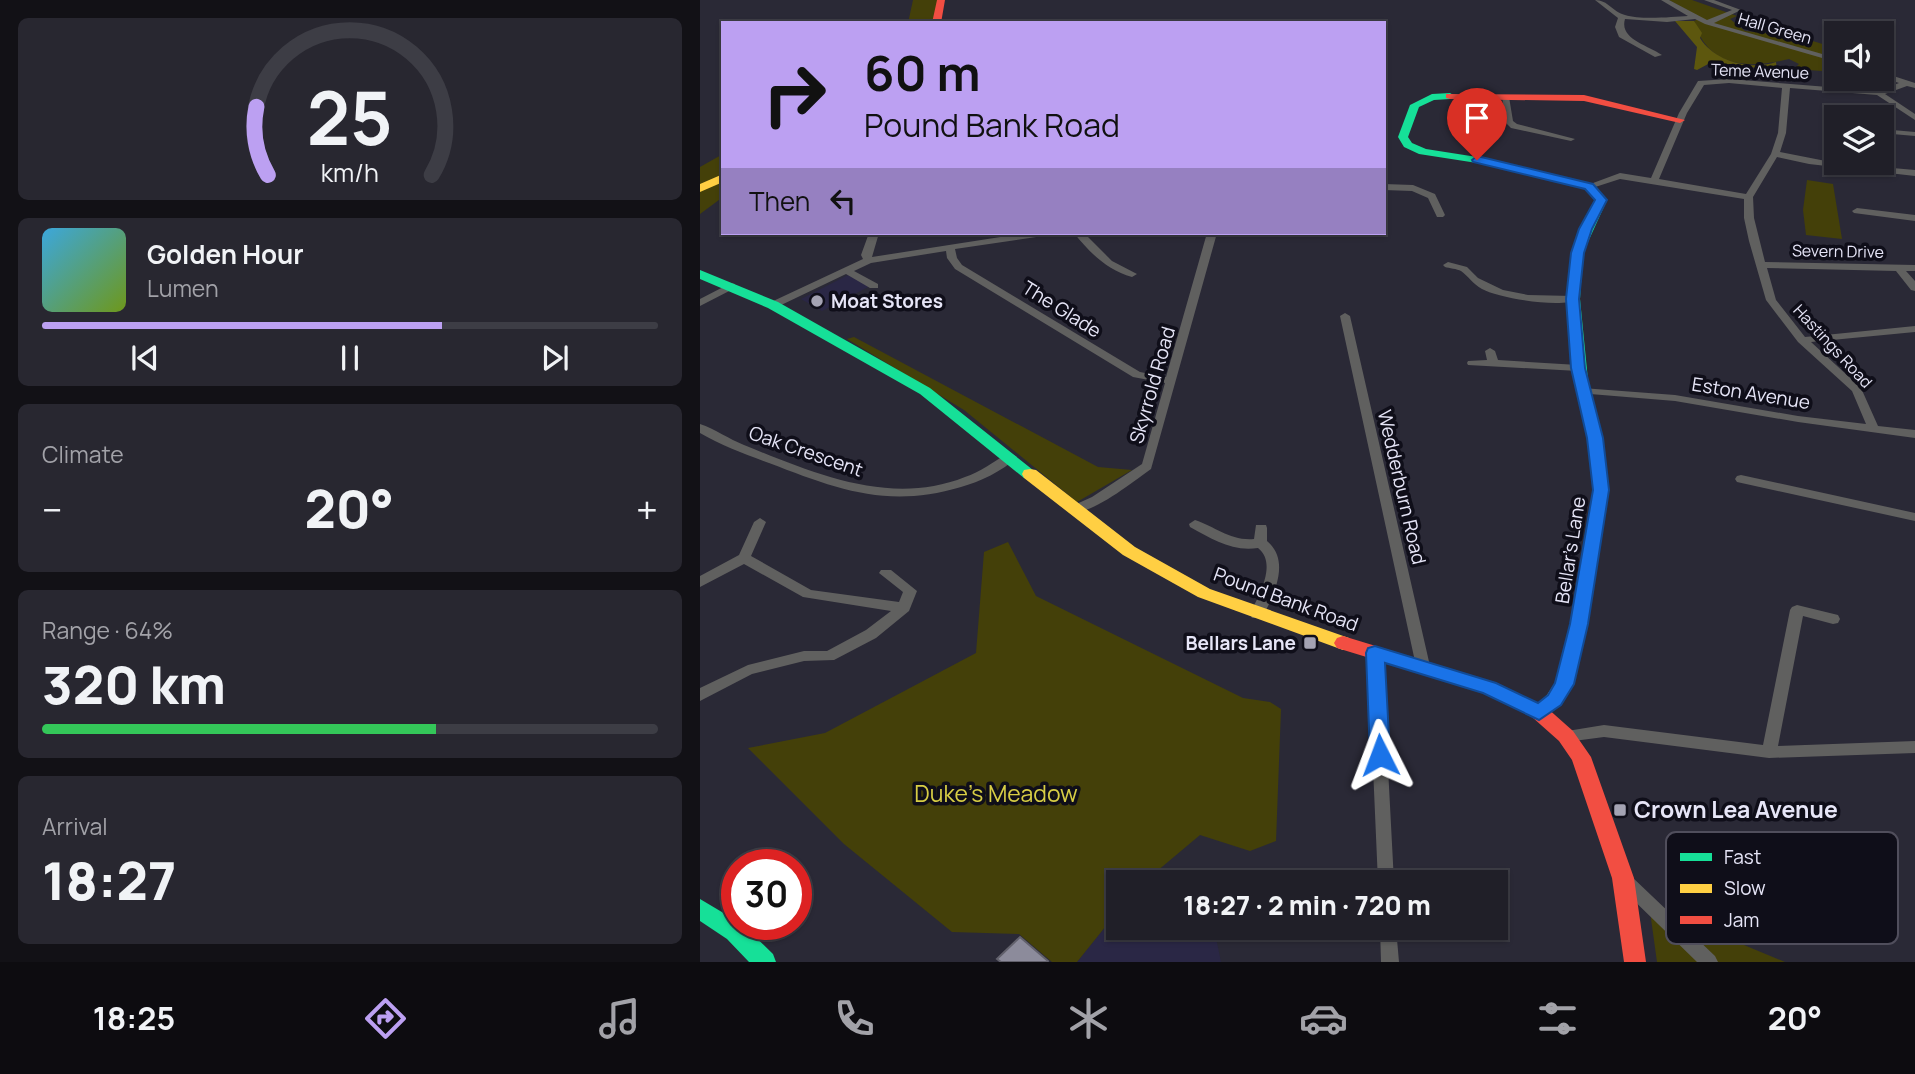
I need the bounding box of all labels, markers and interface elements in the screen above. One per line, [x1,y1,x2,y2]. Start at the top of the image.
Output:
street label: Hall Green [1736,7,1814,49]
map controls [1824,21,1894,175]
button: sound [1824,21,1894,91]
text: 60 m [864,39,981,106]
icon: right [749,49,840,140]
street label: Teme Avenue [1711,58,1809,84]
text: 25 [307,67,393,167]
pin [1447,88,1507,160]
icon: arrive [1458,99,1496,137]
text: Pound Bank Road [864,103,1120,147]
button: layers [1824,105,1894,175]
text: km/h [321,155,379,190]
icon: left [824,182,862,220]
text: Then [749,183,810,219]
text: Golden Hour [147,236,304,272]
street label: Severn Drive [1792,239,1884,263]
text: Lumen [147,272,219,304]
street label: The Glade [1018,275,1106,343]
place label: Moat Stores [831,288,943,314]
marker: Moat Stores [809,293,825,309]
street label: Hastings Road [1789,299,1877,393]
street label: Skyrrold Road [1123,324,1181,446]
icon: previous [126,339,164,377]
icon: pause [331,339,369,377]
icon: next [536,339,574,377]
street label: Eston Avenue [1690,371,1812,415]
street label: Wedderburn Road [1372,407,1432,567]
street label: Oak Crescent [746,419,866,483]
text: Climate [42,438,124,470]
text: 20° [304,473,394,544]
text: − [42,483,63,535]
text: + [636,483,658,535]
street label: Bellar's Lane [1549,495,1591,605]
street label: Pound Bank Road [1210,561,1362,637]
text: Range · 64% [42,614,173,646]
place label: Bellars Lane [1185,630,1296,656]
marker: Bellars Lane [1302,635,1318,651]
text: 320 km [42,649,226,720]
position arrow [1343,718,1417,792]
park label: Duke's Meadow [914,777,1078,809]
place label: Crown Lea Avenue [1634,793,1838,825]
marker: Crown Lea Avenue [1612,802,1628,818]
text: Arrival [42,810,108,842]
legend [1666,832,1898,944]
text: Fast [1724,844,1761,870]
text: 18:27 [42,845,176,916]
speed limit sign: 30 [721,849,812,940]
text: Slow [1724,875,1766,901]
text: 18:27 · 2 min · 720 m [1183,887,1431,923]
text: Jam [1724,907,1759,933]
icon: directions [361,994,410,1043]
icon: music [595,994,644,1043]
icon: phone [830,994,879,1043]
icon: climate [1064,994,1113,1043]
icon: car [1299,994,1348,1043]
icon: filters [1533,994,1582,1043]
text: 18:25 [93,996,175,1040]
text: 20° [1768,996,1822,1040]

